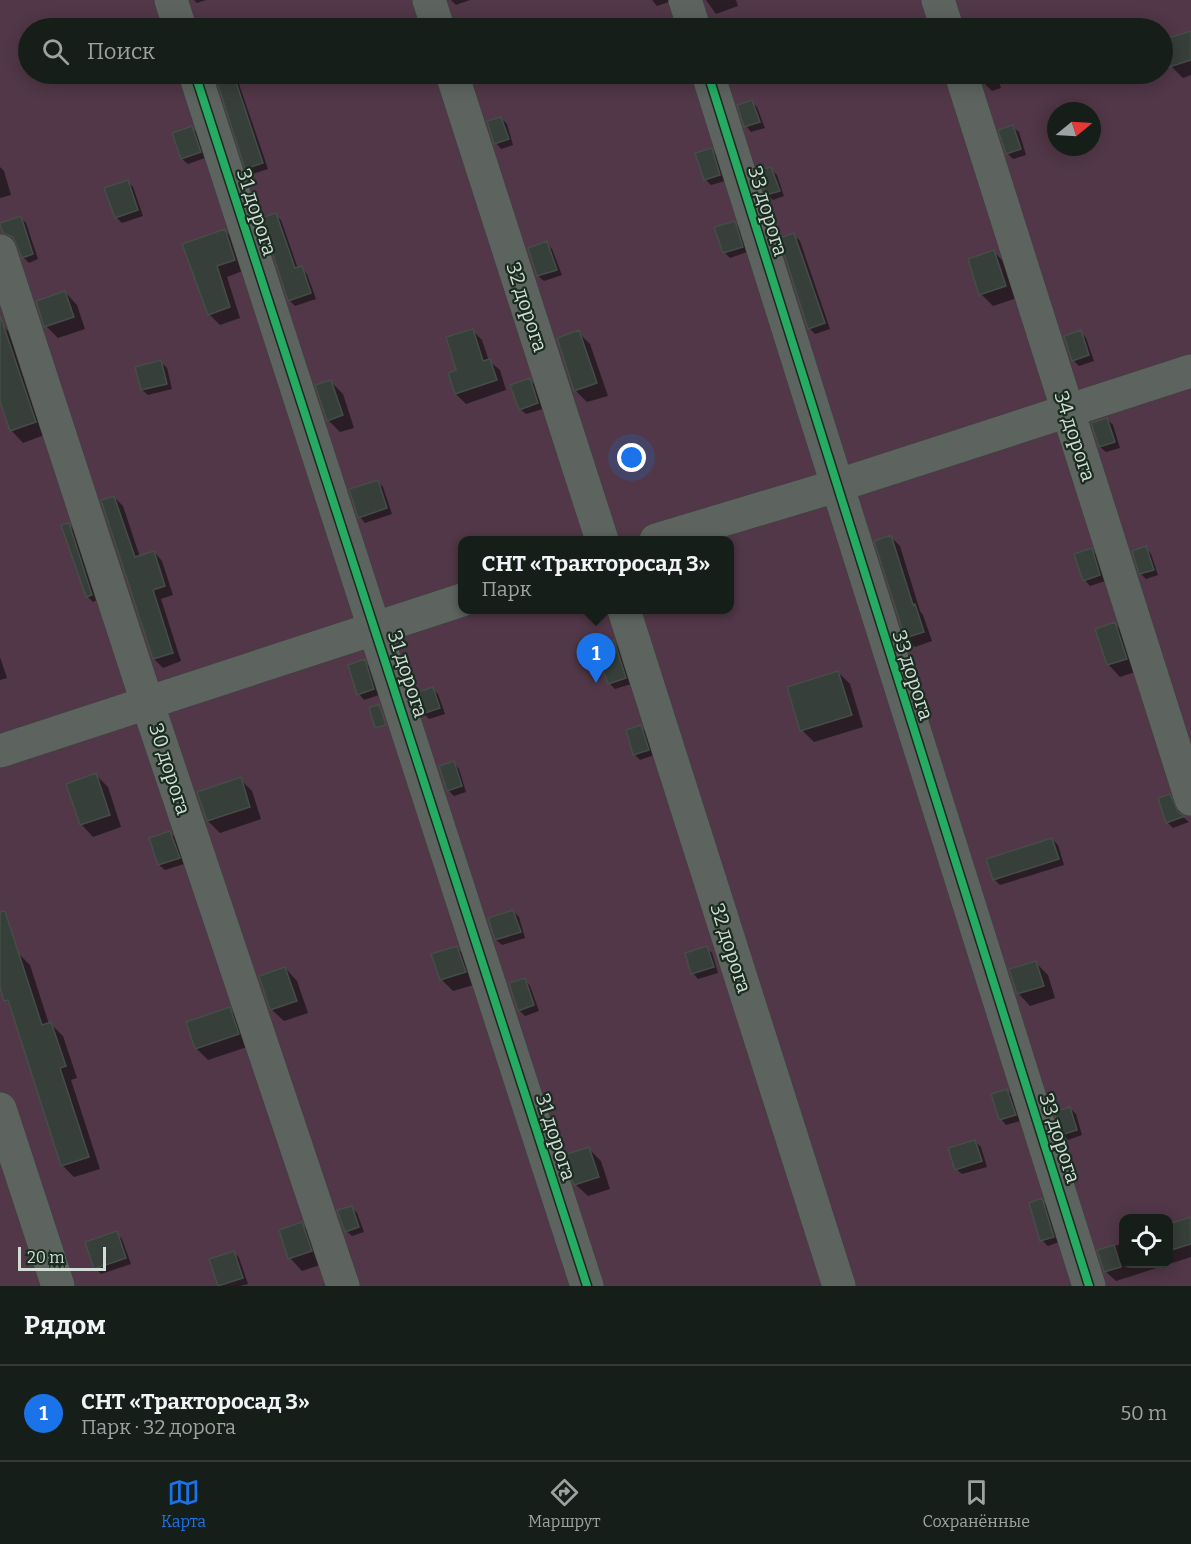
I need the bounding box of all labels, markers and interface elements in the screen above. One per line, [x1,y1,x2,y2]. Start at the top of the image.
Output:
search box [18,18,1173,84]
icon: search [39,35,72,68]
text: Поиск [87,38,155,65]
north arrow [1047,102,1101,156]
street label: 33 дорога [743,163,793,259]
street label: 31 дорога [232,165,282,259]
street label: 32 дорога [501,259,553,355]
street label: 34 дорога [1049,388,1101,484]
your location [617,443,646,472]
popup [458,536,734,614]
text: СНТ «Тракторосад 3» [482,550,710,577]
text: Парк [482,577,531,601]
street label: 31 дорога [383,627,433,721]
street label: 33 дорога [887,627,939,723]
pin: 1 [576,634,616,683]
street label: 30 дорога [144,720,196,818]
street label: 32 дорога [705,900,757,996]
street label: 31 дорога [531,1090,581,1184]
street label: 33 дорога [1034,1090,1086,1186]
map controls [1119,1214,1173,1268]
button: locate [1119,1214,1173,1268]
scale bar [18,1244,106,1272]
text: 20 m [27,1248,64,1267]
text: Рядом [24,1310,106,1341]
text: СНТ «Тракторосад 3» [81,1388,310,1415]
text: 1 [39,1401,48,1425]
text: 50 m [1120,1401,1167,1425]
text: Парк · 32 дорога [81,1415,236,1439]
tab: Карта [161,1476,206,1531]
tab: Маршрут [528,1476,601,1531]
tab: Сохранённые [923,1476,1030,1531]

